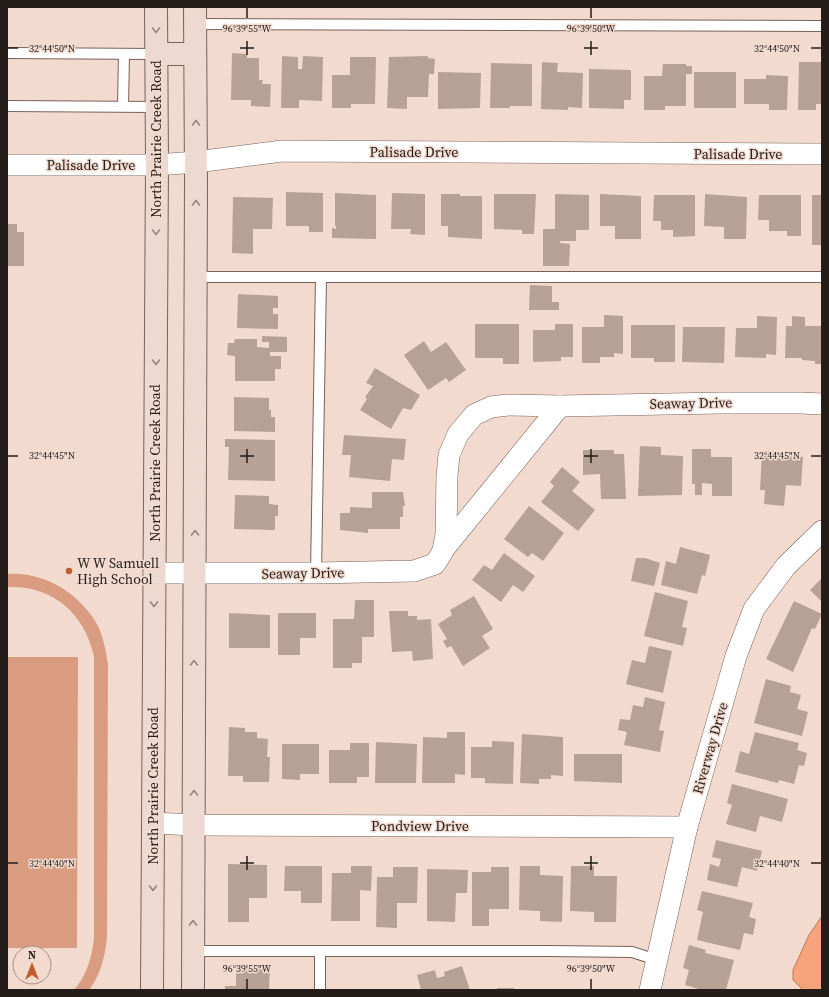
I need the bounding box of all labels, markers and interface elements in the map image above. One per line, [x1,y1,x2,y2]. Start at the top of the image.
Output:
text: 96°39'55"W [223,22,272,35]
text: 96°39'50"W [567,22,616,35]
one-way arrow [152,27,160,33]
text: 32°44'50"N [29,42,75,55]
text: 32°44'50"N [754,42,800,55]
street label: North Prairie Creek Road [146,60,166,218]
one-way arrow [192,120,200,126]
street label: Palisade Drive [369,142,459,162]
street label: Palisade Drive [693,144,783,164]
street label: Palisade Drive [46,155,136,175]
one-way arrow [192,200,200,206]
one-way arrow [152,229,160,235]
one-way arrow [151,359,160,365]
street label: North Prairie Creek Road [145,384,165,542]
street label: Seaway Drive [650,392,732,414]
text: 32°44'45"N [29,449,75,462]
text: 32°44'45"N [754,449,800,462]
one-way arrow [191,530,199,536]
place label: W W Samuell High School [77,553,159,589]
street label: Seaway Drive [262,562,344,584]
marker: W W Samuell High School [64,566,74,576]
one-way arrow [150,601,158,607]
one-way arrow [190,660,198,666]
street label: Riverway Drive [687,700,733,796]
street label: North Prairie Creek Road [143,707,163,865]
one-way arrow [190,790,198,796]
street label: Pondview Drive [371,816,469,836]
text: 32°44'40"N [29,857,75,870]
text: 32°44'40"N [754,857,800,870]
one-way arrow [149,885,157,891]
one-way arrow [189,920,197,926]
north arrow [12,945,52,985]
text: N [28,948,36,963]
text: 96°39'55"W [223,962,272,975]
text: 96°39'50"W [567,962,616,975]

